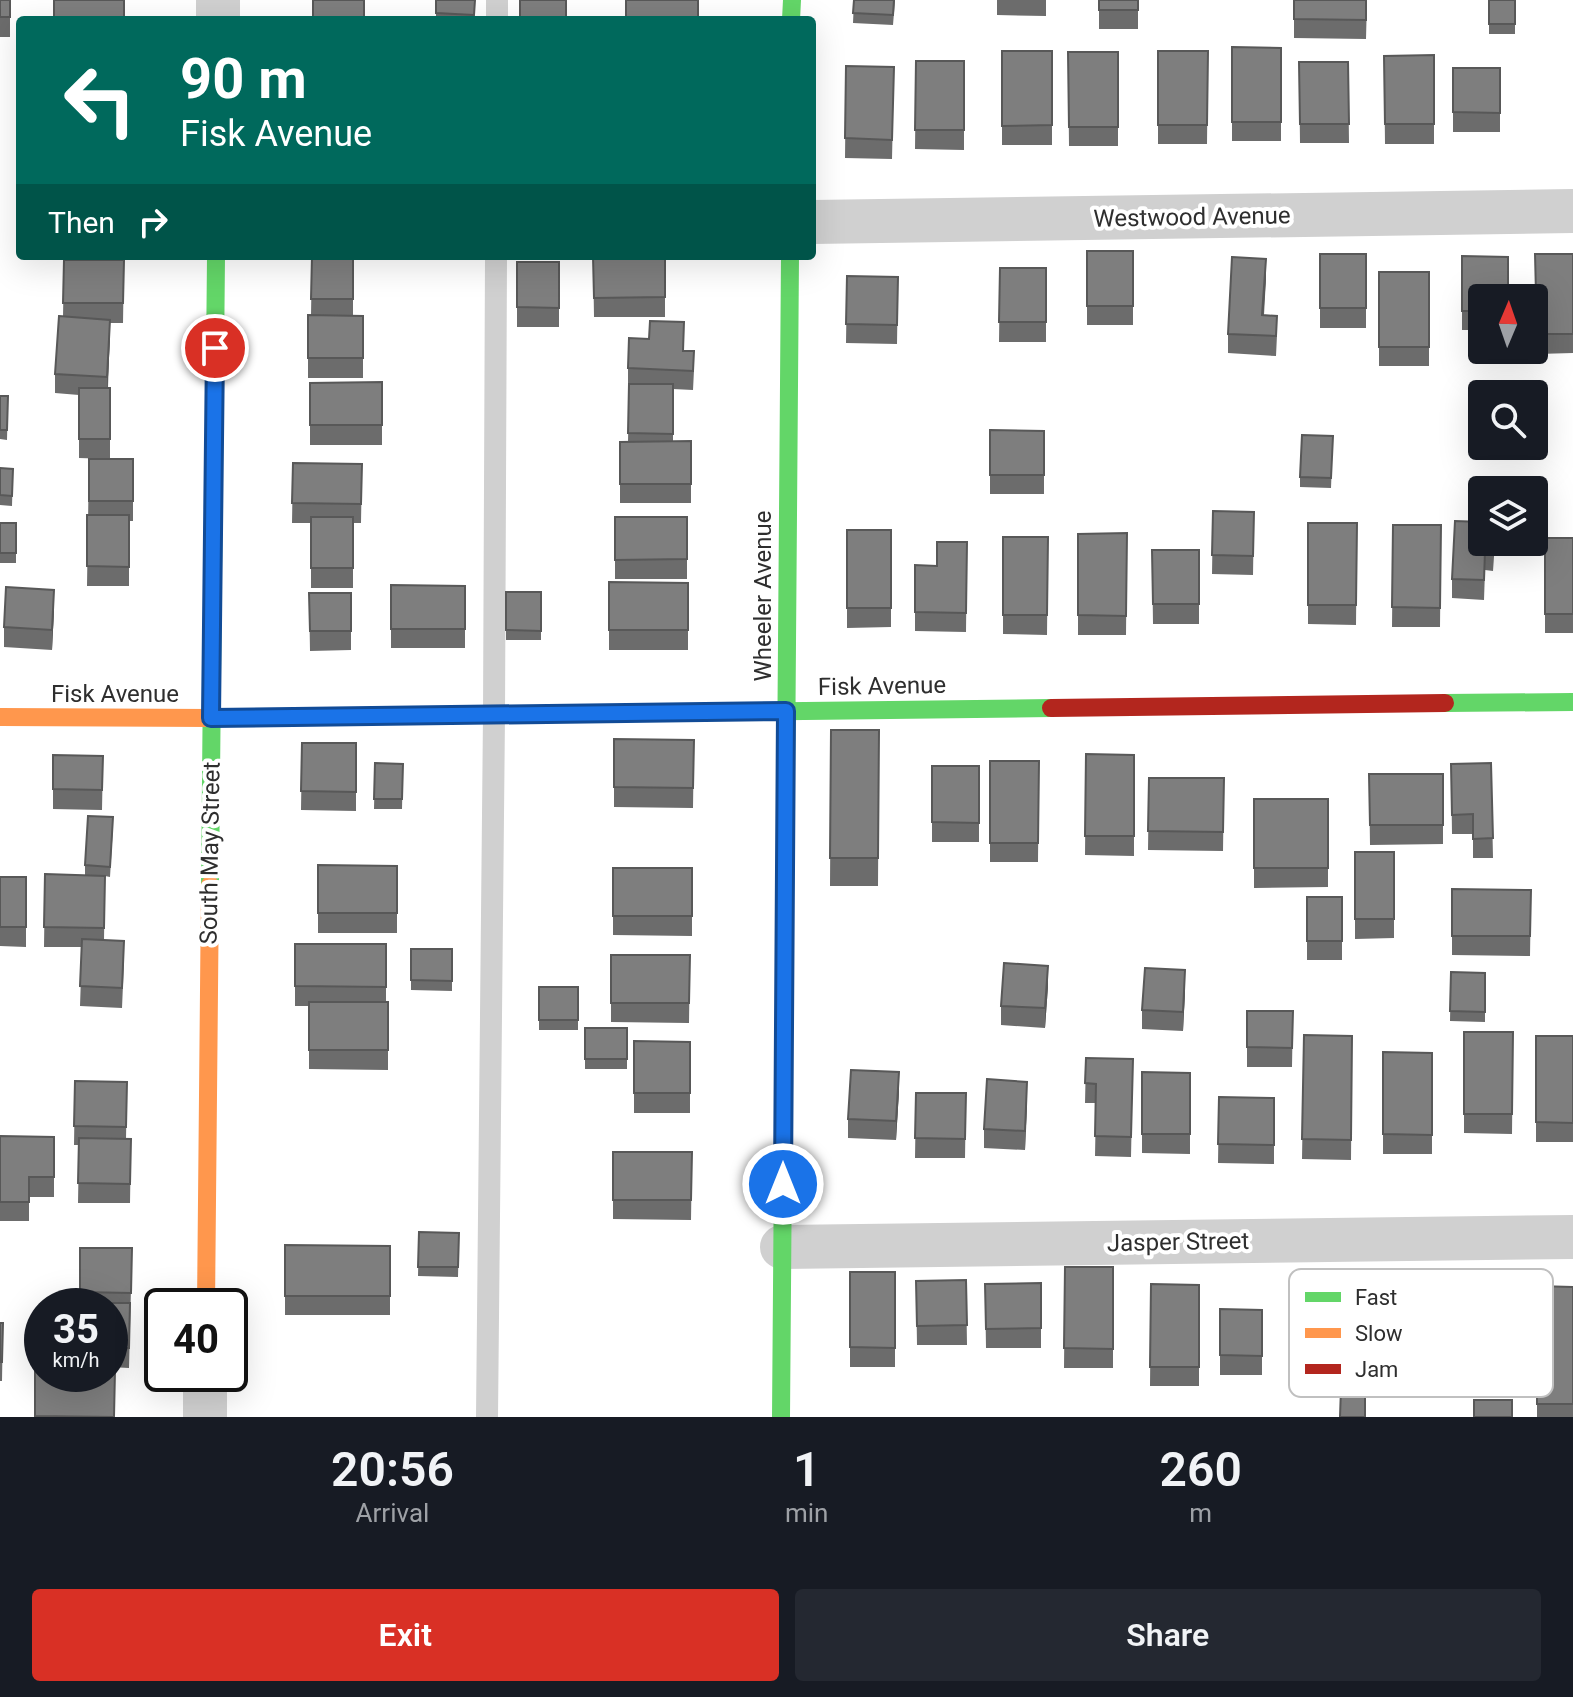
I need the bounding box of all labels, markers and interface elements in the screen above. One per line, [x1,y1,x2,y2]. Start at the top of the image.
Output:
text: 90 m [180,46,307,112]
icon: left [48,48,152,152]
text: Fisk Avenue [180,113,372,155]
icon: right [131,200,175,244]
street label: Westwood Avenue [1093,201,1291,233]
text: Then [48,205,115,240]
north arrow [1468,284,1548,364]
map controls [1468,284,1548,556]
pin [181,314,249,382]
icon: arrive [193,326,237,370]
button: search [1468,380,1548,460]
button: layers [1468,476,1548,556]
street label: Wheeler Avenue [749,510,777,682]
street label: Fisk Avenue [818,671,946,701]
street label: Fisk Avenue [51,680,179,708]
street label: South May Street [194,761,226,945]
position arrow [741,1142,825,1226]
street label: Jasper Street [1107,1227,1250,1257]
legend [1289,1269,1553,1397]
text: Fast [1355,1285,1397,1310]
speed limit sign: 40 [144,1288,248,1392]
text: 35 [53,1306,99,1353]
text: Slow [1355,1321,1403,1346]
text: km/h [53,1348,99,1372]
text: Jam [1355,1357,1398,1382]
text: 20:56 [331,1441,454,1498]
text: 1 [793,1441,820,1498]
text: 260 [1160,1441,1242,1498]
text: Arrival [356,1498,429,1528]
text: min [785,1498,828,1528]
text: m [1189,1498,1212,1528]
button: Exit [32,1589,779,1681]
button: Share [795,1589,1541,1681]

